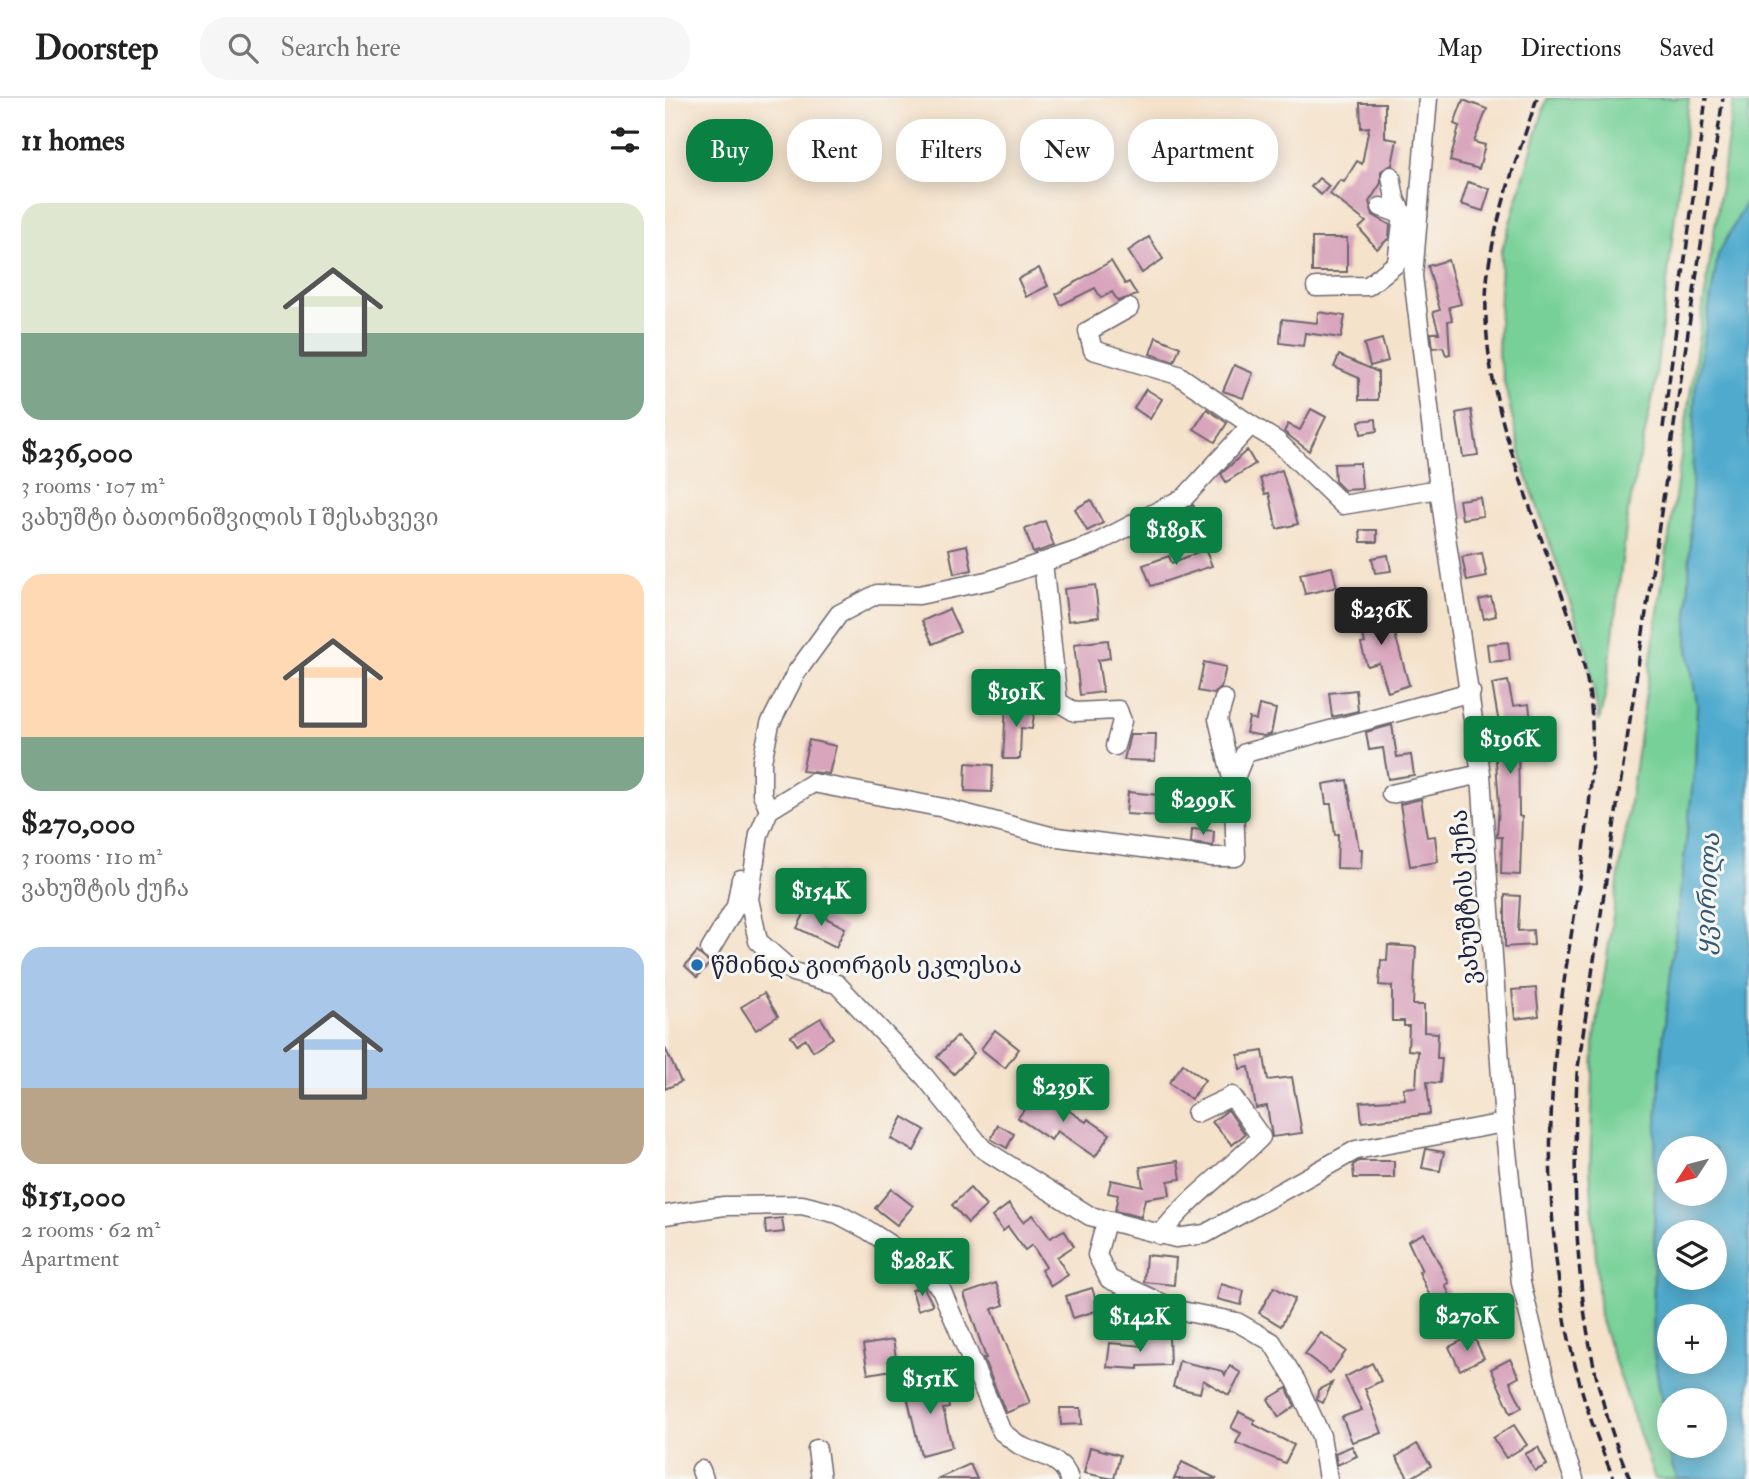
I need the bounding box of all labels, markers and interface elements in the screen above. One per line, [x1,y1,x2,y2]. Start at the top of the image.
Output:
search box [200,17,690,80]
text: Doorstep [35,28,158,69]
icon: search [224,29,262,67]
text: Search here [280,32,401,64]
text: Map [1437,33,1482,64]
text: Directions [1520,33,1621,64]
text: Saved [1659,33,1714,64]
chip: Buy [686,119,773,182]
chip: Rent [787,119,882,182]
chip: Filters [896,119,1006,182]
chip: New [1020,119,1114,182]
chip: Apartment [1128,119,1278,182]
icon: filters [606,121,644,159]
text: 11 homes [21,122,125,159]
icon: home [270,249,396,375]
text: $236,000 [21,434,133,471]
text: 3 rooms · 107 m² [21,471,165,500]
text: ვახუშტი ბათონიშვილის I შესახვევი [21,503,439,532]
pin: $189K [1127,508,1225,567]
text: $189K [1146,515,1206,544]
pin: $236K [1332,588,1430,647]
text: $236K [1350,595,1412,624]
icon: home [270,620,396,746]
pin: $191K [967,670,1065,729]
text: $191K [987,677,1045,706]
pin: $196K [1461,716,1559,776]
text: $196K [1480,724,1540,753]
pin: $299K [1154,778,1252,837]
text: $299K [1171,785,1235,814]
text: $270,000 [21,805,135,842]
street label: ვახუშტის ქუჩა [1443,808,1487,986]
water label: ყვირილა [1689,831,1727,956]
text: 3 rooms · 110 m² [21,842,162,871]
pin: $154K [772,868,870,928]
text: ვახუშტის ქუჩა [21,874,189,903]
text: $154K [791,876,851,905]
place label: წმინდა გიორგის ეკლესია [711,950,1022,981]
marker: წმინდა გიორგის ეკლესია [689,957,705,973]
icon: home [270,992,396,1118]
pin: $239K [1014,1065,1112,1124]
text: $239K [1032,1072,1094,1101]
north arrow [1657,1136,1727,1206]
map controls [1657,1136,1727,1458]
text: $151,000 [21,1178,126,1215]
text: 2 rooms · 62 m² [21,1215,160,1244]
button: layers [1657,1220,1727,1290]
pin: $282K [873,1238,971,1298]
text: Apartment [21,1244,119,1273]
text: $282K [890,1246,954,1275]
pin: $142K [1091,1294,1189,1354]
pin: $270K [1418,1294,1516,1353]
text: $270K [1436,1301,1498,1330]
text: $142K [1109,1302,1171,1331]
button: + [1657,1304,1727,1374]
pin: $151K [881,1356,979,1416]
text: $151K [902,1364,958,1393]
button: − [1657,1388,1727,1458]

